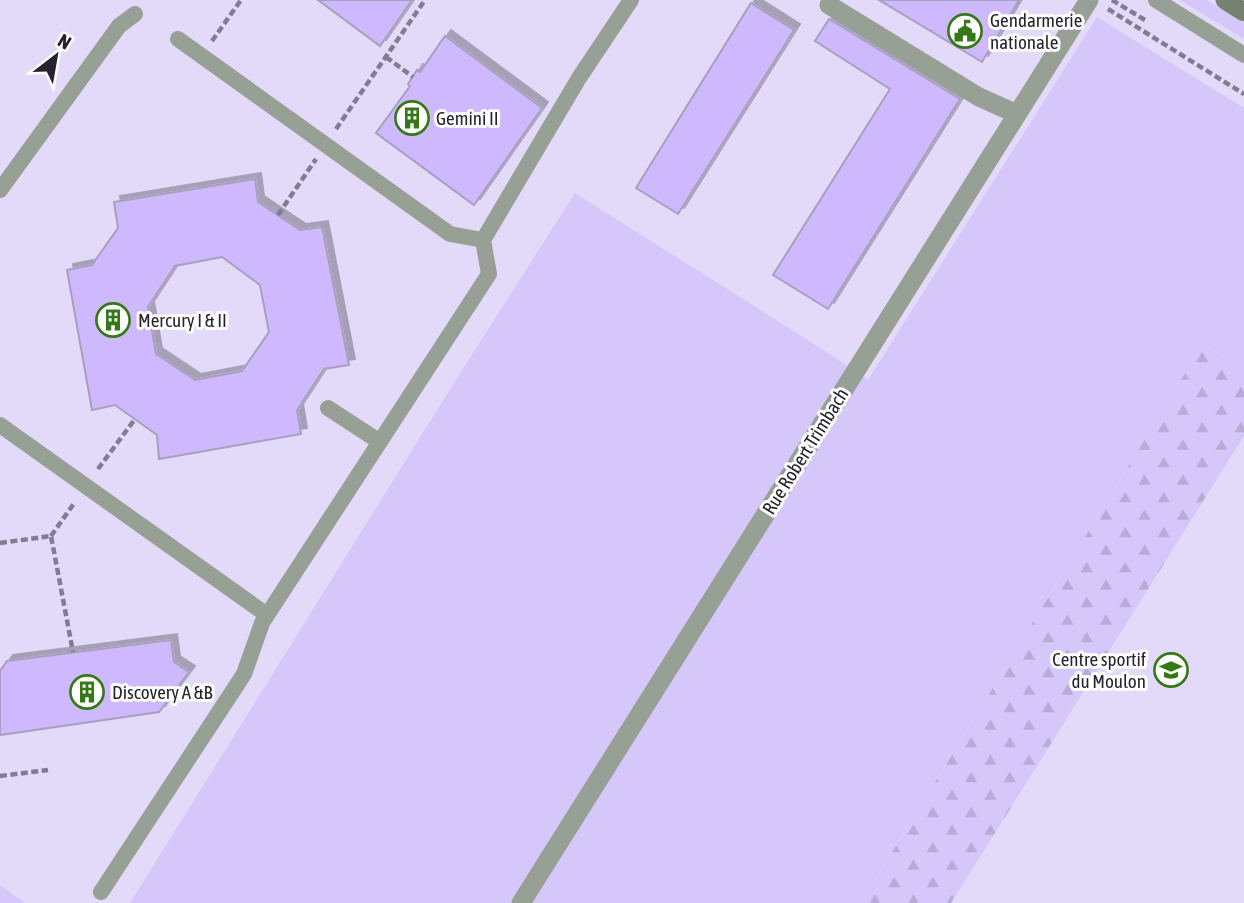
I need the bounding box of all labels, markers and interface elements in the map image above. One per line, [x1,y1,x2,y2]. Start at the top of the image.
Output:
place label: Gendarmerie nationale [990,9,1082,53]
public building icon: Gendarmerie nationale [946,12,984,50]
north arrow [21,21,91,91]
text: N [54,29,75,54]
building icon: Gemini II [393,99,431,137]
place label: Gemini II [436,107,499,129]
building icon: Mercury I & II [94,301,132,339]
place label: Mercury I & II [138,309,227,331]
street label: Rue Robert Trimbach [757,384,853,518]
place label: Centre sportif du Moulon [1052,648,1146,692]
school or university icon: Centre sportif du Moulon [1152,651,1190,689]
building icon: Discovery A &B [68,673,106,711]
place label: Discovery A &B [112,681,213,703]

